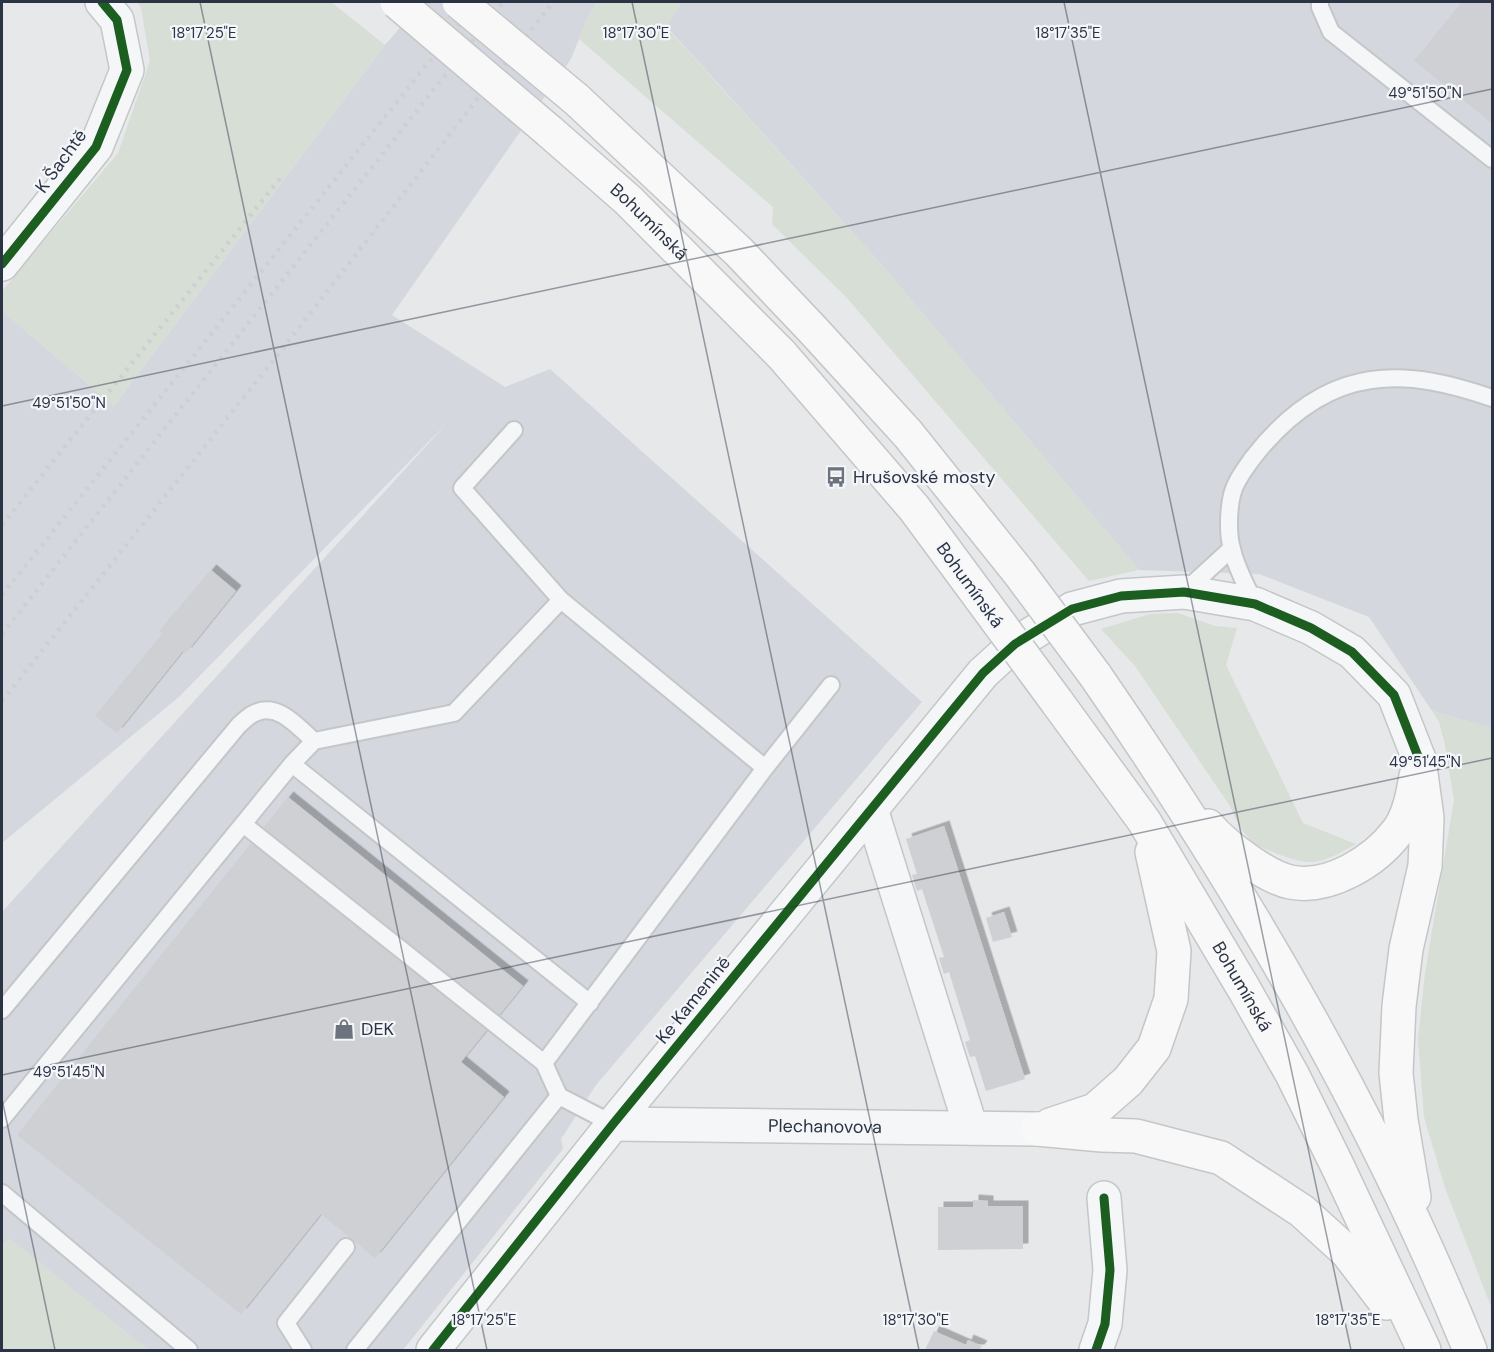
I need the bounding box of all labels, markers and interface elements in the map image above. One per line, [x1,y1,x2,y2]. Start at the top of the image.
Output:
text: 18°17'25"E [172,23,236,43]
text: 18°17'30"E [603,23,669,43]
text: 18°17'35"E [1035,23,1101,43]
text: 49°51'50"N [1388,83,1462,103]
street label: K Šachtě [30,124,92,198]
street label: Bohumínská [605,178,693,265]
text: 49°51'50"N [32,393,106,413]
bus stop icon: Hrušovské mosty [824,465,848,489]
place label: Hrušovské mosty [853,465,995,489]
street label: Bohumínská [931,537,1009,633]
text: 49°51'45"N [1389,752,1461,772]
street label: Bohumínská [1206,937,1278,1036]
street label: Ke Kamenině [650,951,736,1049]
shop icon: DEK [332,1017,356,1041]
place label: DEK [361,1017,395,1041]
text: 49°51'45"N [33,1062,105,1082]
street label: Plechanovova [768,1114,882,1139]
text: 18°17'25"E [452,1310,516,1330]
text: 18°17'30"E [883,1310,949,1330]
text: 18°17'35"E [1315,1310,1381,1330]

